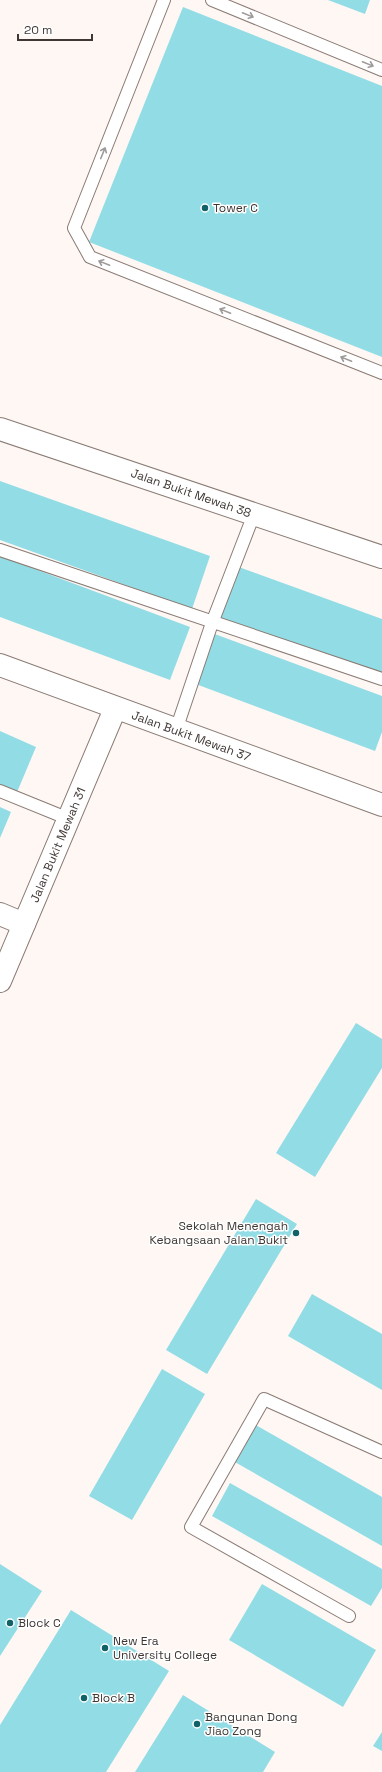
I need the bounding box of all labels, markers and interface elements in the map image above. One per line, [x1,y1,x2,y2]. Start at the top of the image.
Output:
one-way arrow [241,11,253,19]
scale bar [18,16,92,42]
text: 20 m [24,22,52,38]
one-way arrow [361,61,373,68]
one-way arrow [100,147,108,159]
place label: Tower C [213,200,258,216]
marker: Tower C [200,203,210,213]
one-way arrow [99,259,111,267]
one-way arrow [219,307,231,315]
one-way arrow [340,355,352,362]
street label: Jalan Bukit Mewah 38 [129,465,253,521]
street label: Jalan Bukit Mewah 37 [129,707,253,765]
street label: Jalan Bukit Mewah 31 [26,785,90,905]
place label: Sekolah Menengah Kebangsaan Jalan Bukit [149,1218,288,1248]
marker: Sekolah Menengah Kebangsaan Jalan Bukit [291,1228,301,1238]
place label: Block C [18,1615,61,1631]
marker: Block C [5,1618,15,1628]
place label: New Era University College [113,1633,217,1663]
marker: New Era University College [100,1643,110,1653]
place label: Block B [92,1690,135,1706]
marker: Block B [79,1693,89,1703]
place label: Bangunan Dong Jiao Zong [205,1709,297,1739]
marker: Bangunan Dong Jiao Zong [192,1719,202,1729]

